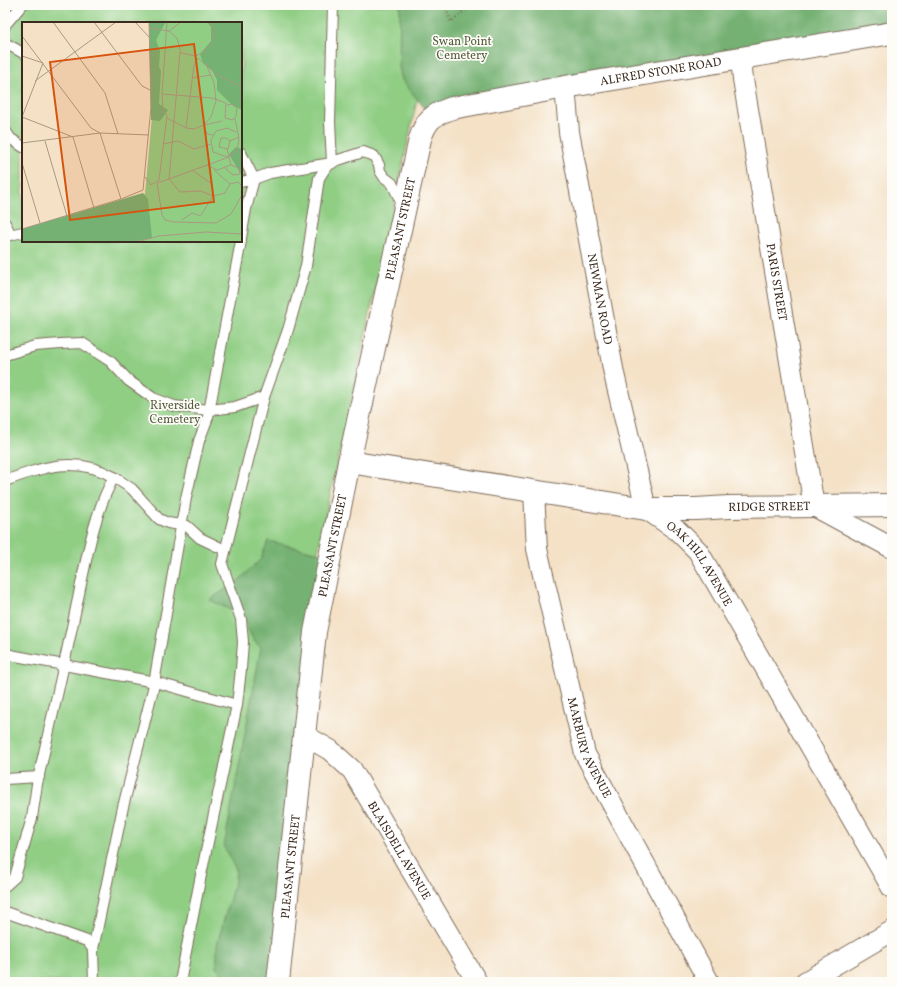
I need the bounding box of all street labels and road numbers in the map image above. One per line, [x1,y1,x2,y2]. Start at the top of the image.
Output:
street label: ALFRED STONE ROAD [599,54,723,90]
street label: PLEASANT STREET [382,176,420,282]
street label: PARIS STREET [761,242,790,322]
street label: NEWMAN ROAD [583,252,615,346]
street label: PLEASANT STREET [315,493,351,599]
street label: RIDGE STREET [728,499,810,516]
street label: OAK HILL AVENUE [663,518,735,610]
street label: MARBURY AVENUE [563,696,615,801]
street label: BLAISDELL AVENUE [363,799,434,903]
street label: PLEASANT STREET [278,814,305,920]

